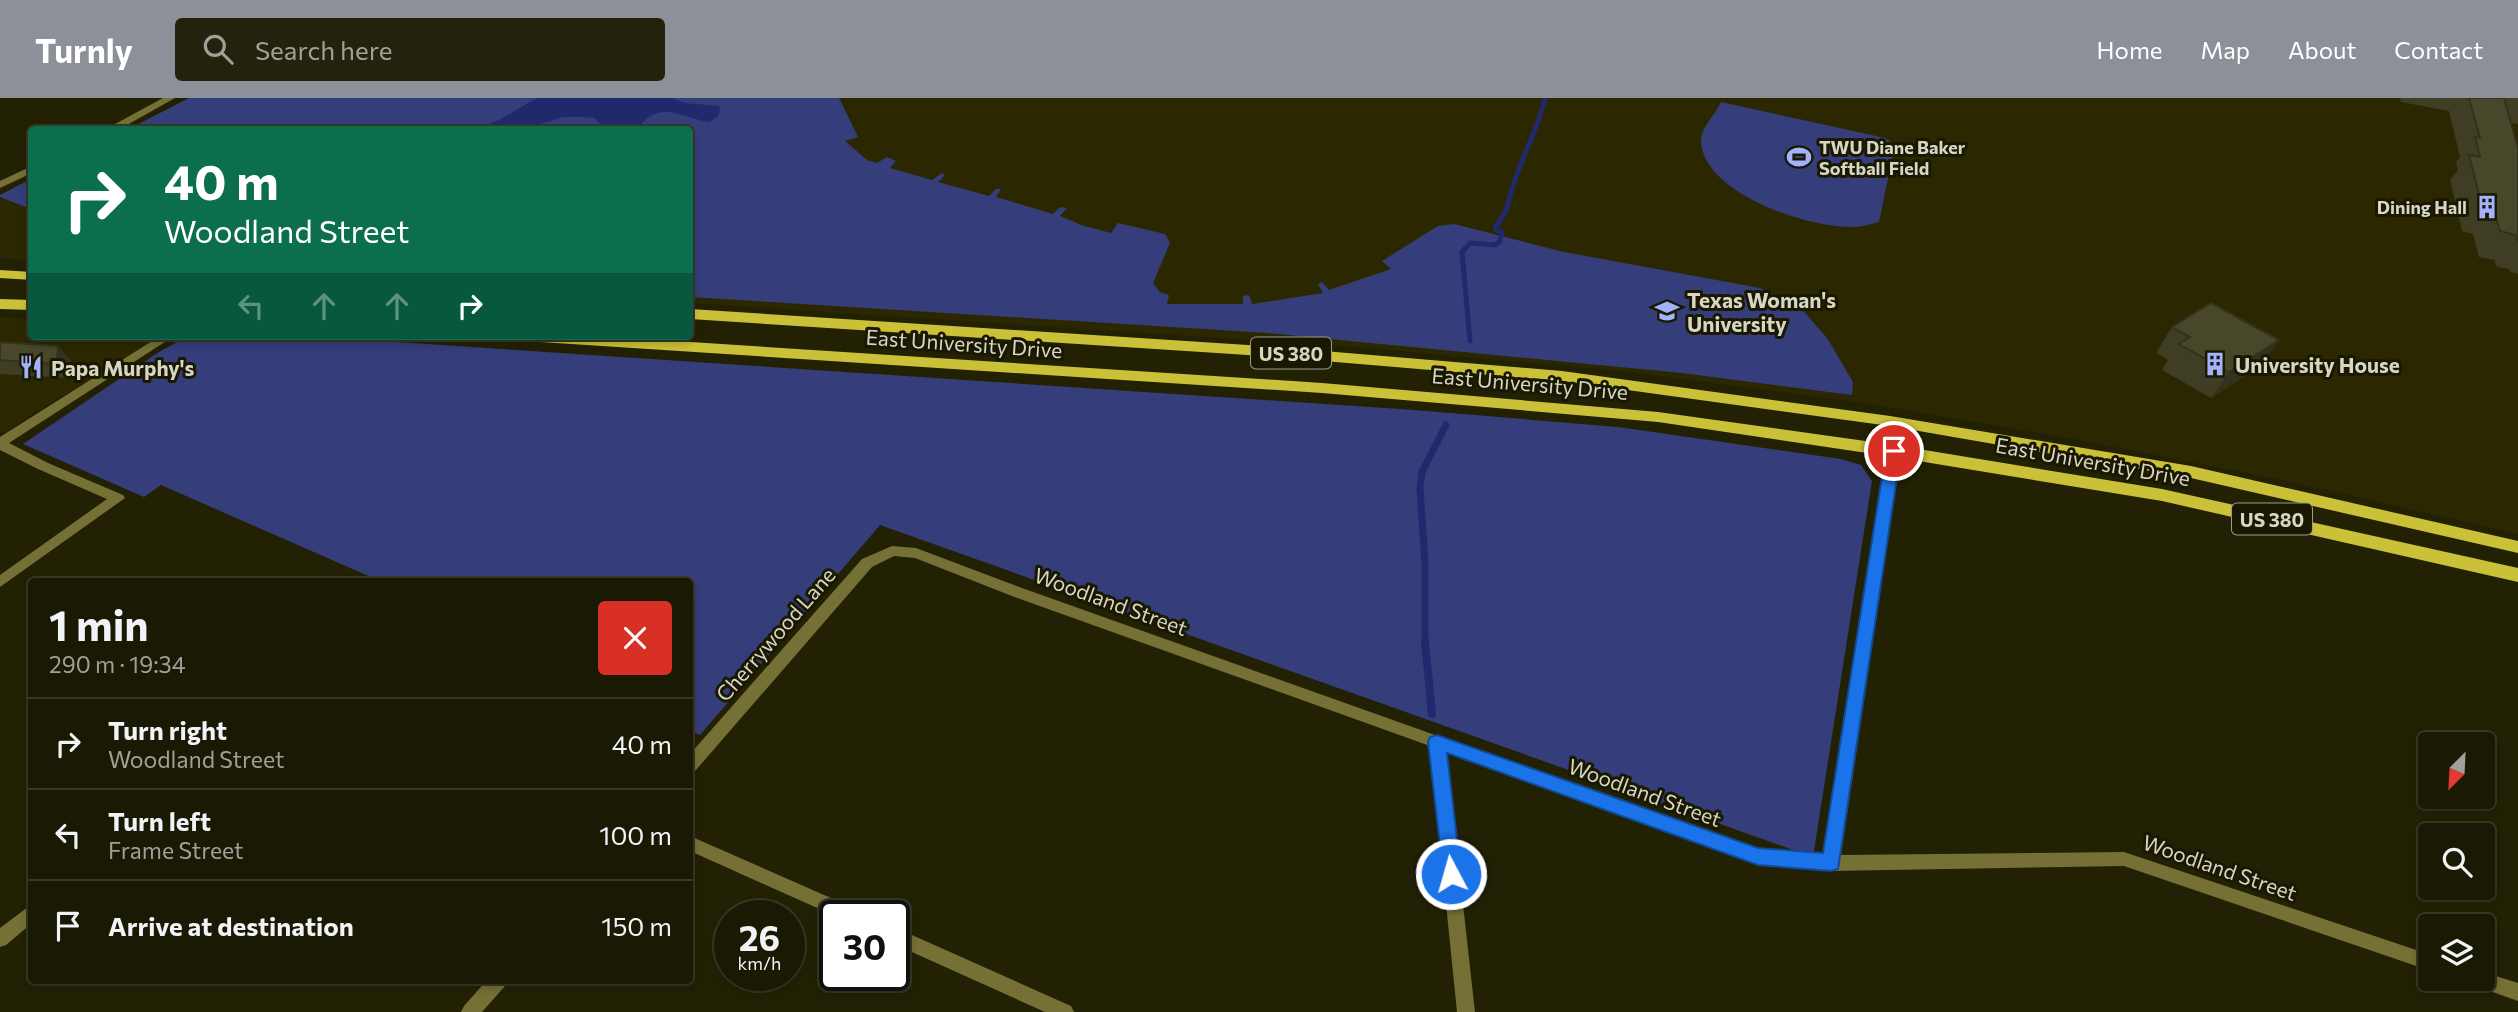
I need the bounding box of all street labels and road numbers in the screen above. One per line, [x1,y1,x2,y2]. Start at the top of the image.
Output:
street label: East University Drive [865,324,1063,362]
road number: US 380 [1251,338,1331,368]
street label: East University Drive [1431,362,1629,404]
street label: East University Drive [1994,432,2192,490]
road number: US 380 [2232,504,2312,534]
street label: Cherrywood Lane [710,562,840,706]
street label: Woodland Street [1031,562,1191,640]
street label: Woodland Street [1565,753,1725,831]
street label: Woodland Street [2140,829,2300,905]

